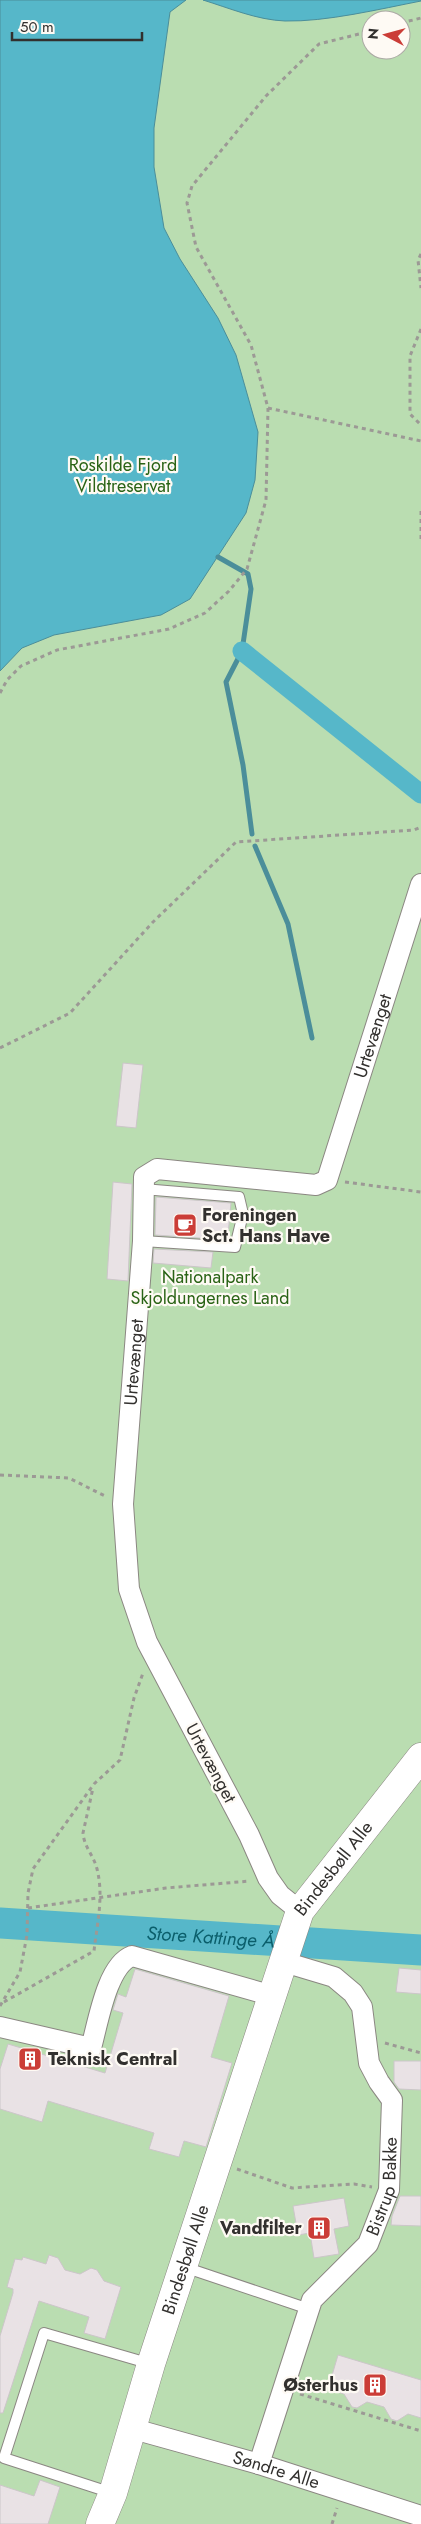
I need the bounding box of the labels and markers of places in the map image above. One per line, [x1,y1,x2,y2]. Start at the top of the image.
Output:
place label: Foreningen Sct. Hans Have [202,1202,330,1249]
cafe icon: Foreningen Sct. Hans Have [172,1212,198,1238]
building icon: Teknisk Central [17,2046,43,2072]
place label: Teknisk Central [48,2046,177,2072]
place label: Vandfilter [219,2215,303,2241]
building icon: Vandfilter [306,2215,332,2241]
place label: Østerhus [283,2372,358,2398]
building icon: Østerhus [362,2372,388,2398]

